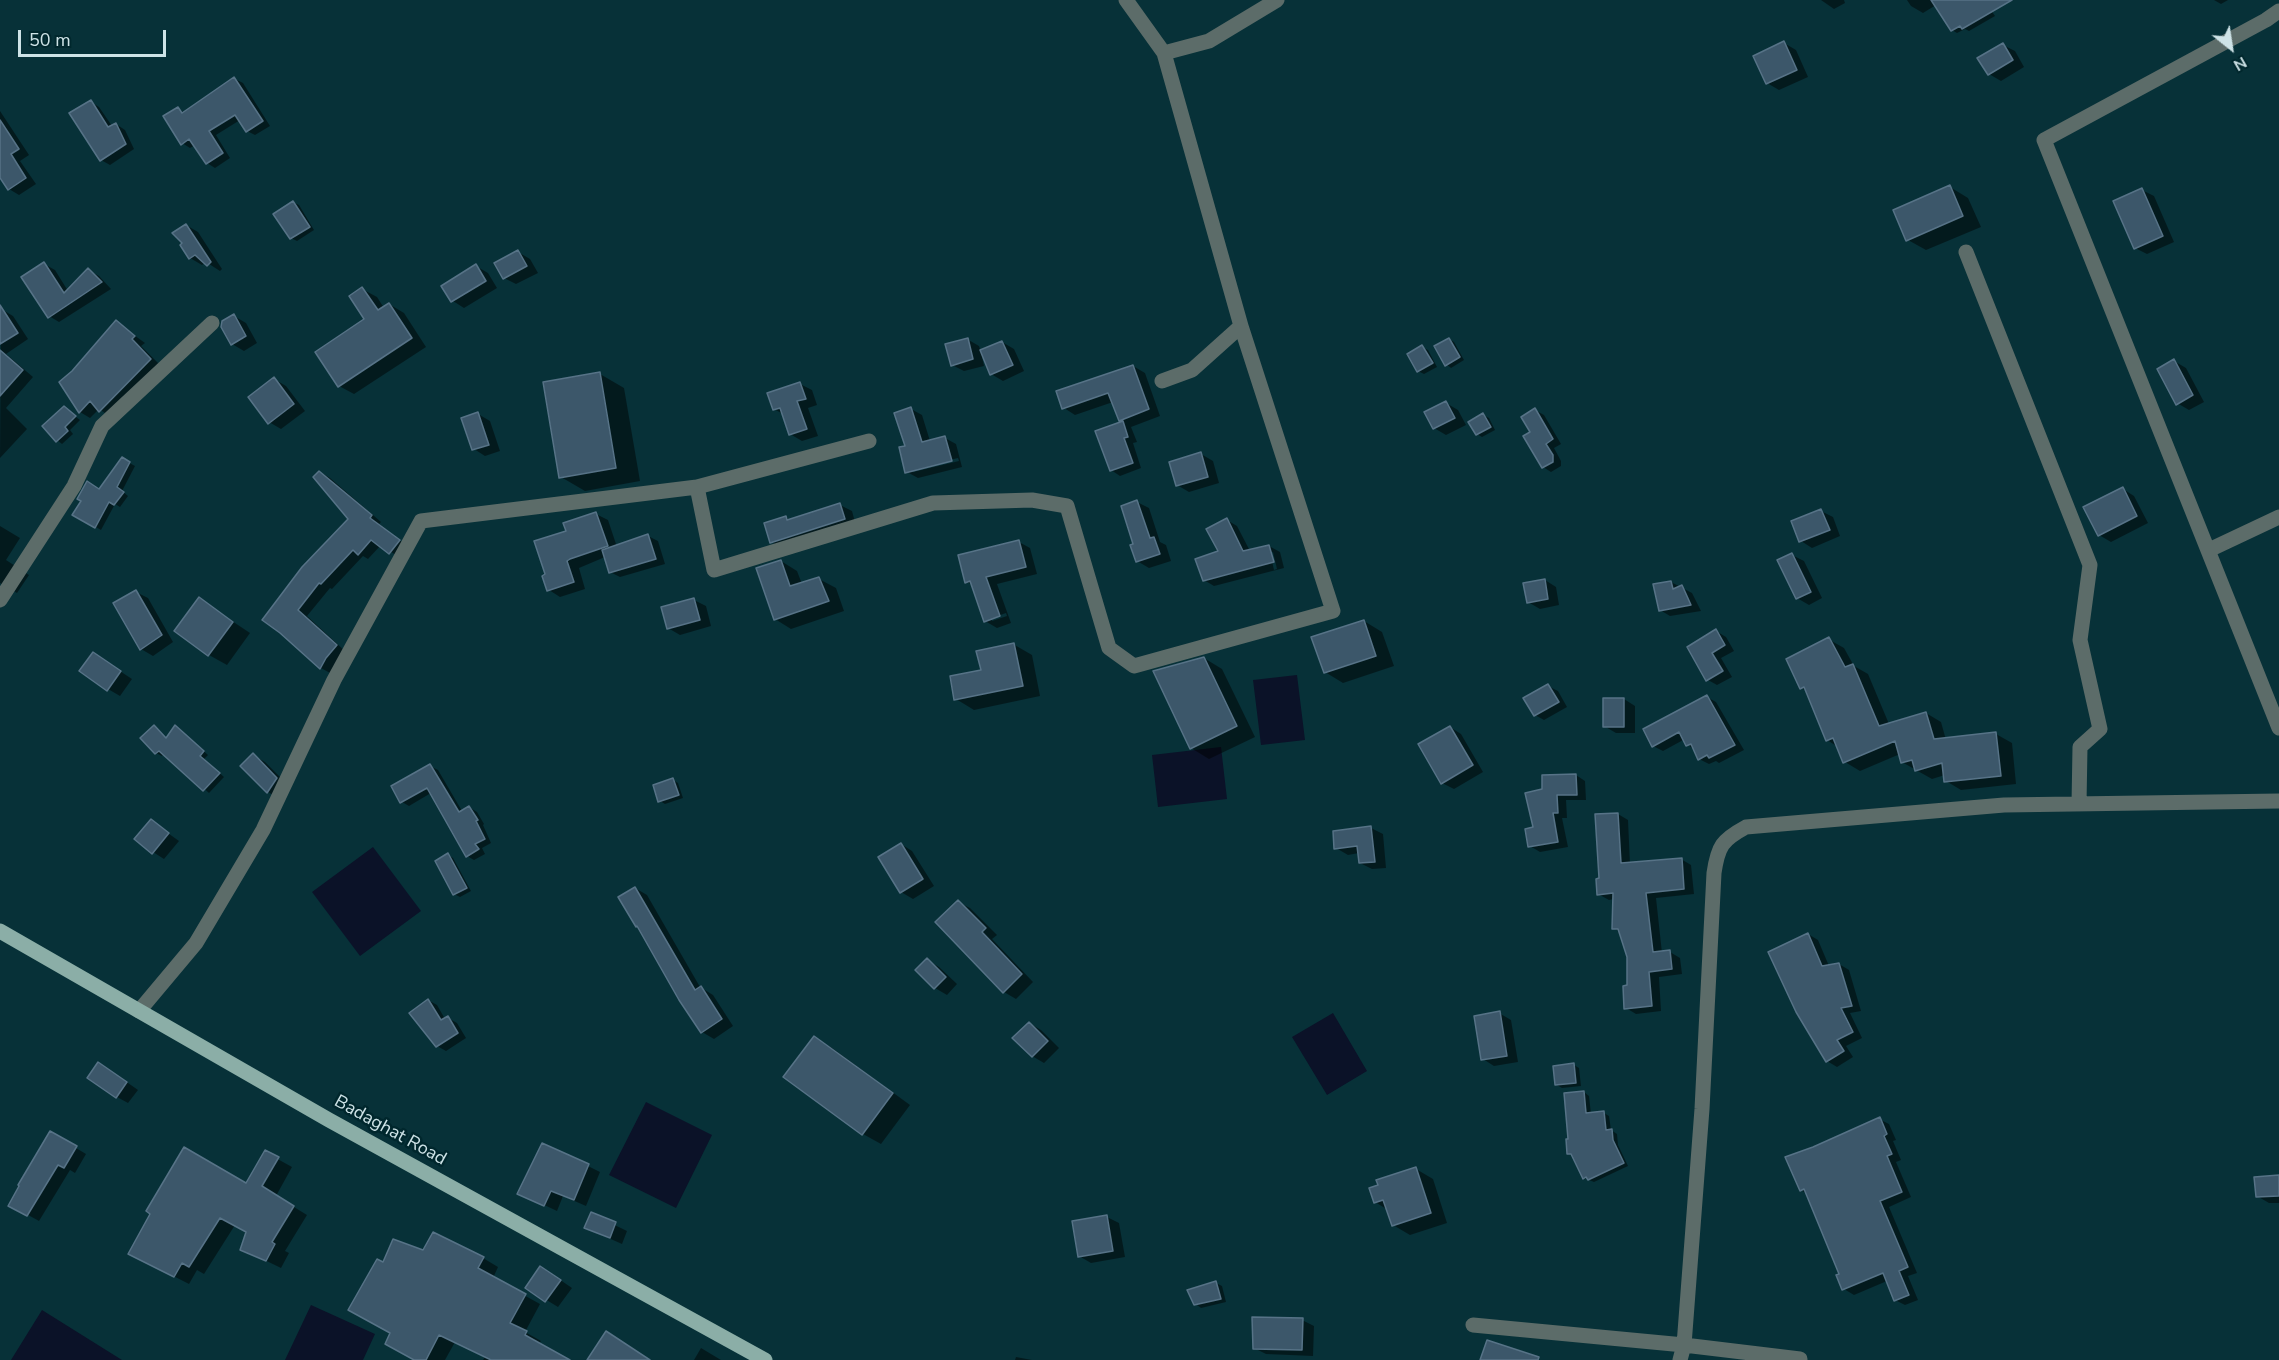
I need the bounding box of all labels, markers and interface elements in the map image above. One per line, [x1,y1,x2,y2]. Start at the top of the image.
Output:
scale bar [21,18,170,56]
north arrow [2201,18,2261,78]
text: 50 m [29,28,71,52]
text: N [2229,51,2251,76]
street label: Badaghat Road [330,1091,450,1171]

